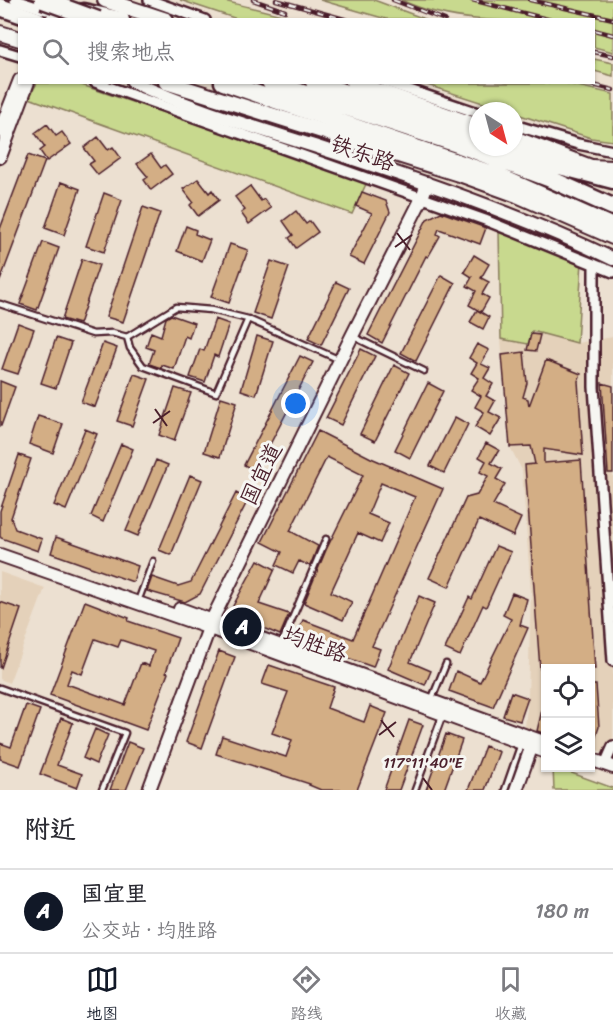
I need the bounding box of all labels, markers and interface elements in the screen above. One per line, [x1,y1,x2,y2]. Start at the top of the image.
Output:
search box [18,18,595,84]
text: 搜索地点 [87,32,175,71]
icon: search [39,35,72,68]
north arrow [469,102,523,156]
street label: 铁东路 [325,124,401,182]
your location [281,389,310,418]
street label: 国宜道 [229,436,293,512]
pin: A [222,604,262,650]
street label: 均胜路 [277,614,353,674]
map controls [541,664,595,772]
button: locate [541,664,595,718]
button: layers [541,718,595,772]
text: 117°11'40"E [383,750,465,776]
text: 附近 [24,806,76,852]
text: 国宜里 [81,874,147,913]
text: A [37,894,50,929]
text: 180 m [535,894,589,929]
text: 公交站 · 均胜路 [81,913,217,948]
tab: 地图 [86,963,119,1028]
tab: 路线 [290,963,323,1028]
tab: 收藏 [494,963,527,1028]

